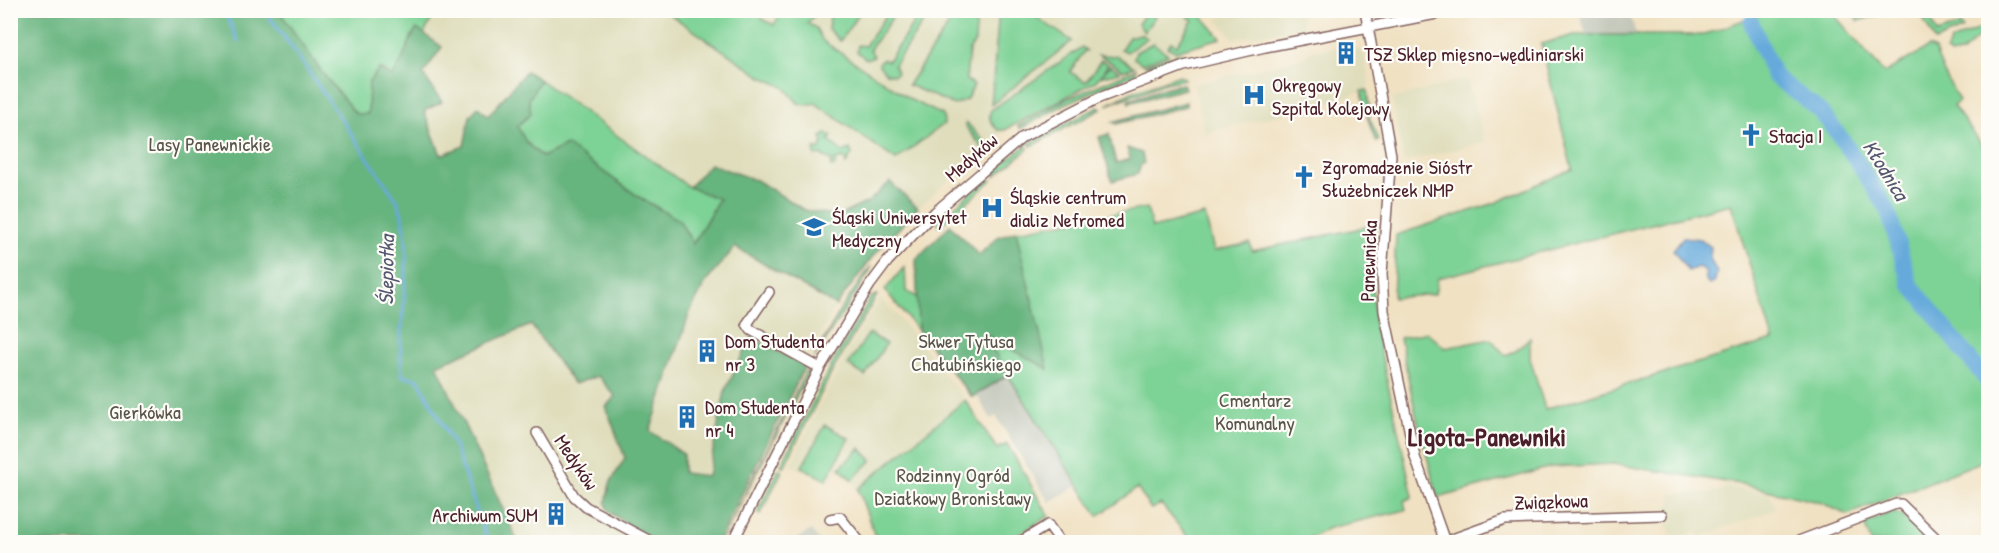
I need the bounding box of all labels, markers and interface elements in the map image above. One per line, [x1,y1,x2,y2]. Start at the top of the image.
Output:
building icon: TSZ Sklep mięsno-wędliniarski [1333,40,1359,66]
place label: TSZ Sklep mięsno-wędliniarski [1364,40,1584,67]
place label: Okręgowy Szpital Kolejowy [1272,71,1390,121]
hospital icon: Okręgowy Szpital Kolejowy [1241,82,1267,108]
church icon: Stacja I [1738,122,1764,148]
place label: Stacja I [1769,122,1823,149]
street label: Medyków [939,127,1003,187]
park label: Lasy Panewnickie [149,130,271,157]
water label: Kłodnica [1856,134,1917,208]
place label: Zgromadzenie Sióstr Służebniczek NMP [1322,153,1473,203]
church icon: Zgromadzenie Sióstr Służebniczek NMP [1291,164,1317,190]
place label: Śląskie centrum dializ Nefromed [1010,183,1126,233]
hospital icon: Śląskie centrum dializ Nefromed [979,195,1005,221]
place label: Śląski Uniwersytet Medyczny [832,203,968,253]
school or university icon: Śląski Uniwersytet Medyczny [801,214,827,240]
street label: Panewnicka [1353,220,1383,302]
water label: Ślepiotka [371,232,401,305]
place label: Dom Studenta nr 3 [725,327,824,377]
park label: Skwer Tytusa Chałubińskiego [911,327,1021,377]
building icon: Dom Studenta nr 3 [694,338,720,364]
park label: Cmentarz Komunalny [1215,386,1295,436]
place label: Dom Studenta nr 4 [705,393,804,443]
park label: Gierkówka [109,398,181,425]
building icon: Dom Studenta nr 4 [674,404,700,430]
district label: Ligota-Panewniki [1408,419,1566,455]
street label: Medyków [549,429,605,495]
park label: Rodzinny Ogród Działkowy Bronisławy [875,461,1031,511]
street label: Związkowa [1514,486,1588,516]
place label: Archiwum SUM [432,501,538,528]
building icon: Archiwum SUM [543,501,569,527]

